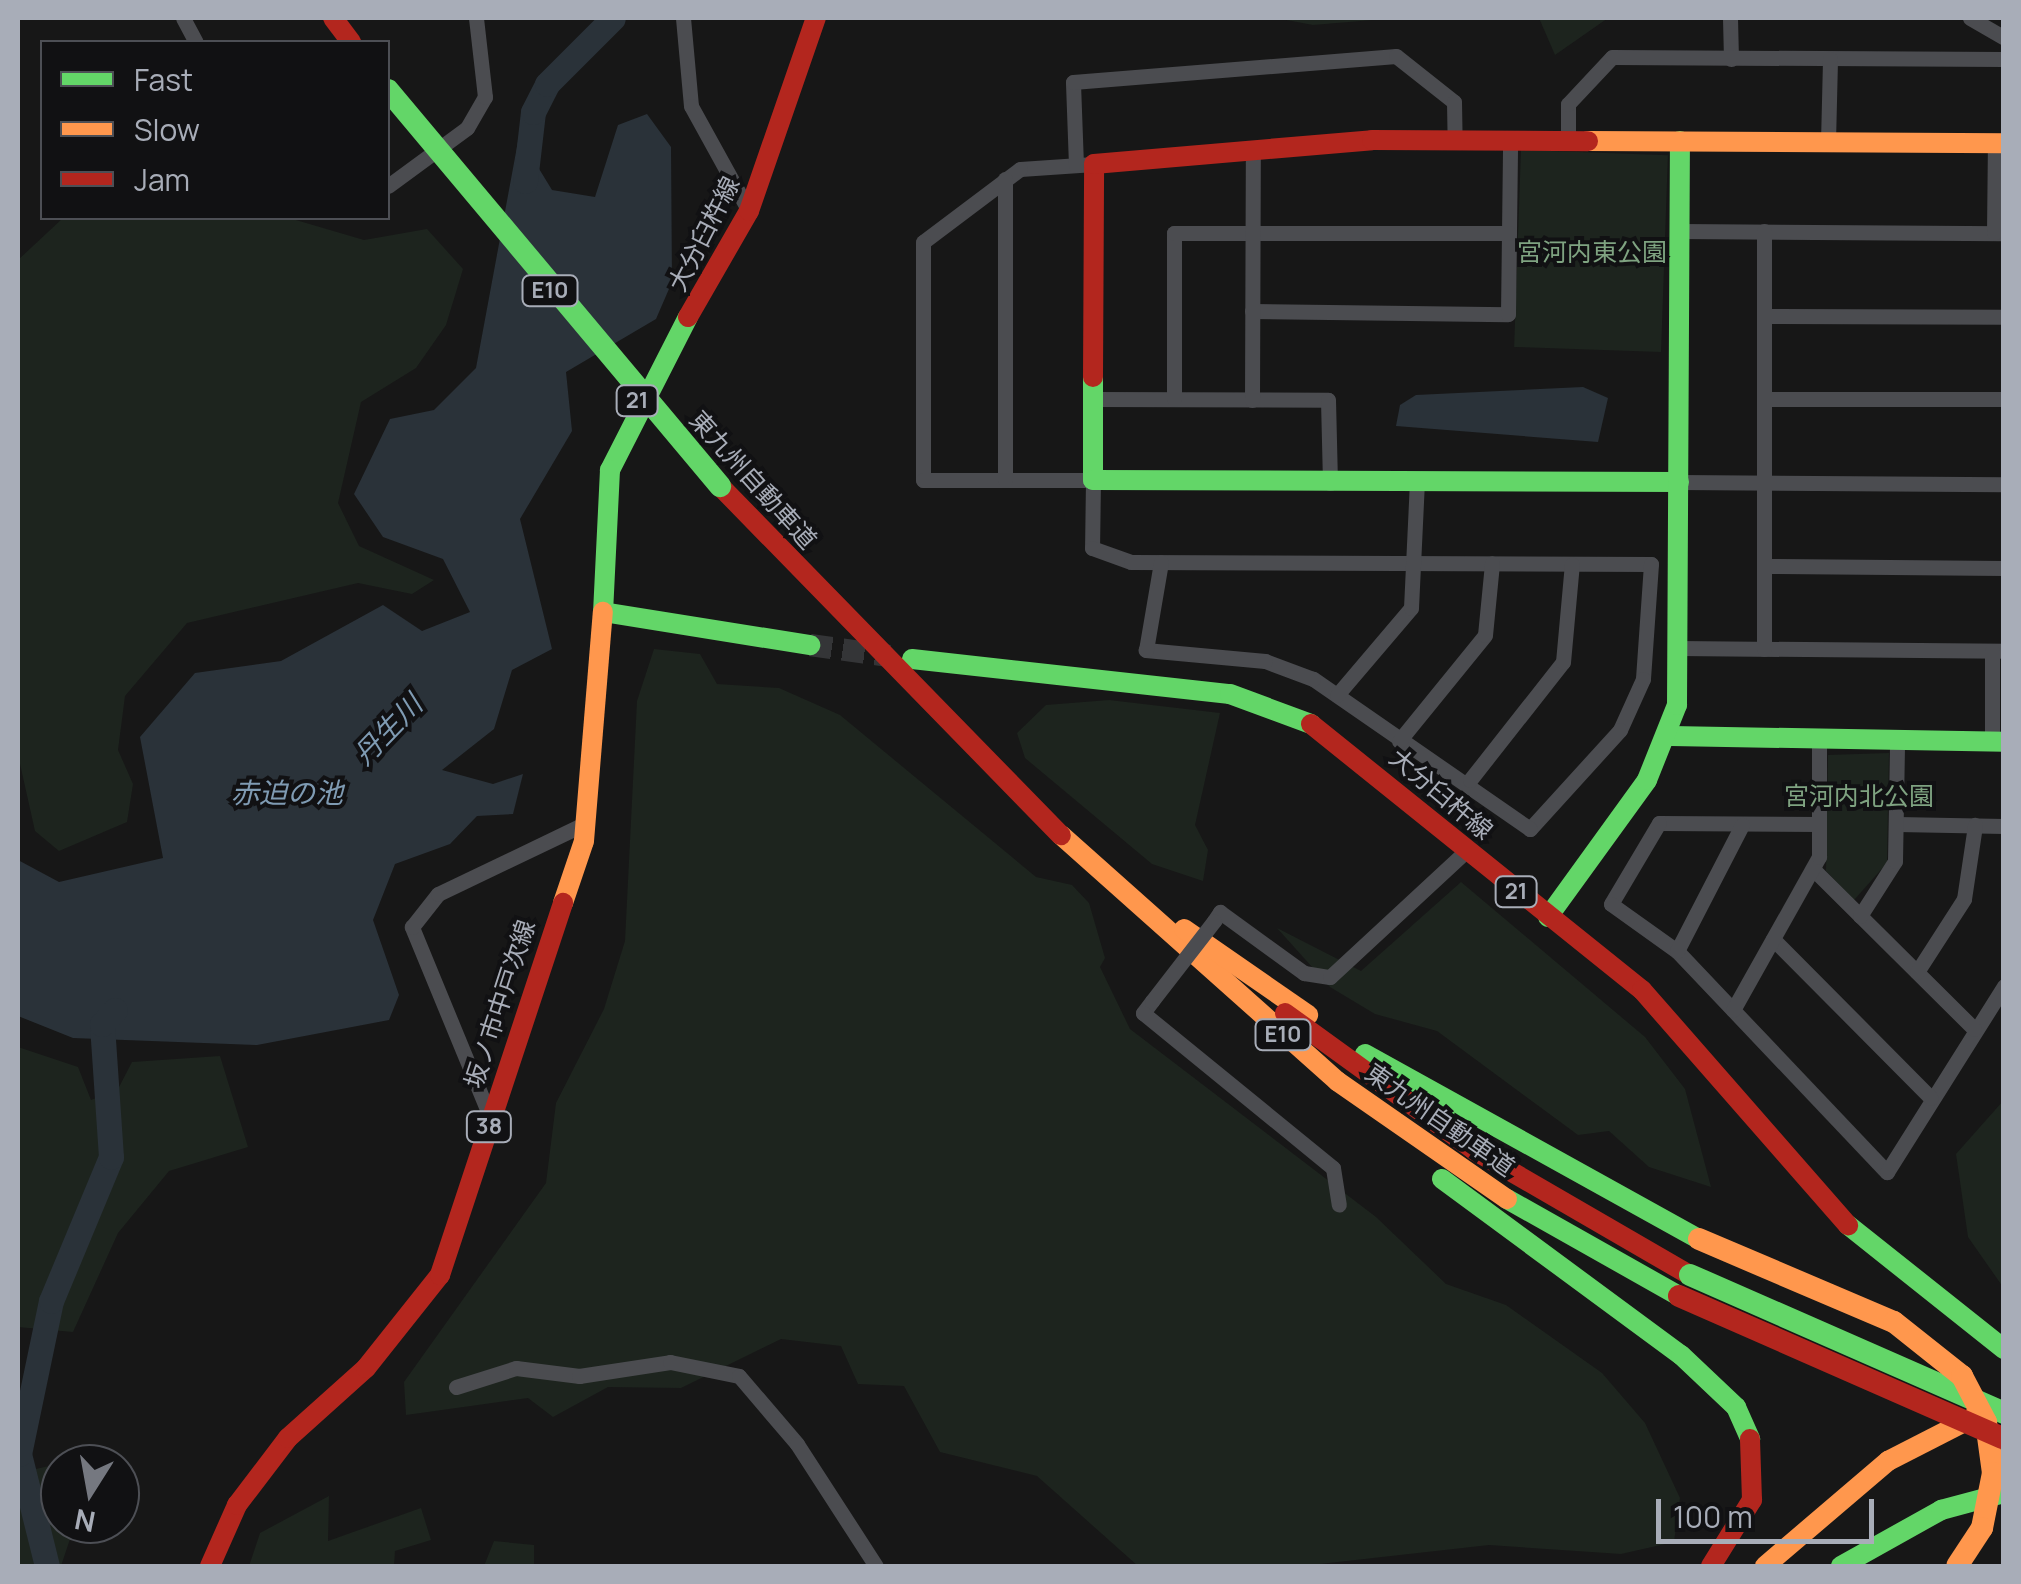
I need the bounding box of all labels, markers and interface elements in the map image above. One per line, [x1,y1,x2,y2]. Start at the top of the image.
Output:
legend [40,40,390,220]
text: Fast [134,59,193,100]
text: Slow [134,109,200,150]
text: Jam [134,159,190,200]
street label: 大分臼杵線 [662,172,746,296]
park label: 宮河内東公園 [1517,237,1667,267]
road number: E10 [520,274,580,308]
road number: 21 [614,384,660,418]
street label: 東九州自動車道 [683,405,823,555]
water label: 丹生川 [346,687,428,771]
street label: 大分臼杵線 [1383,742,1499,846]
water label: 赤迫の池 [231,775,343,809]
park label: 宮河内北公園 [1784,781,1934,811]
road number: 21 [1494,875,1538,909]
street label: 坂ノ市中戸次線 [459,916,541,1092]
road number: E10 [1253,1018,1313,1052]
street label: 東九州自動車道 [1360,1058,1520,1182]
road number: 38 [464,1110,514,1144]
north arrow [40,1444,140,1544]
scale bar [1661,1479,1878,1541]
text: 100 m [1673,1496,1753,1537]
text: N [71,1501,98,1542]

